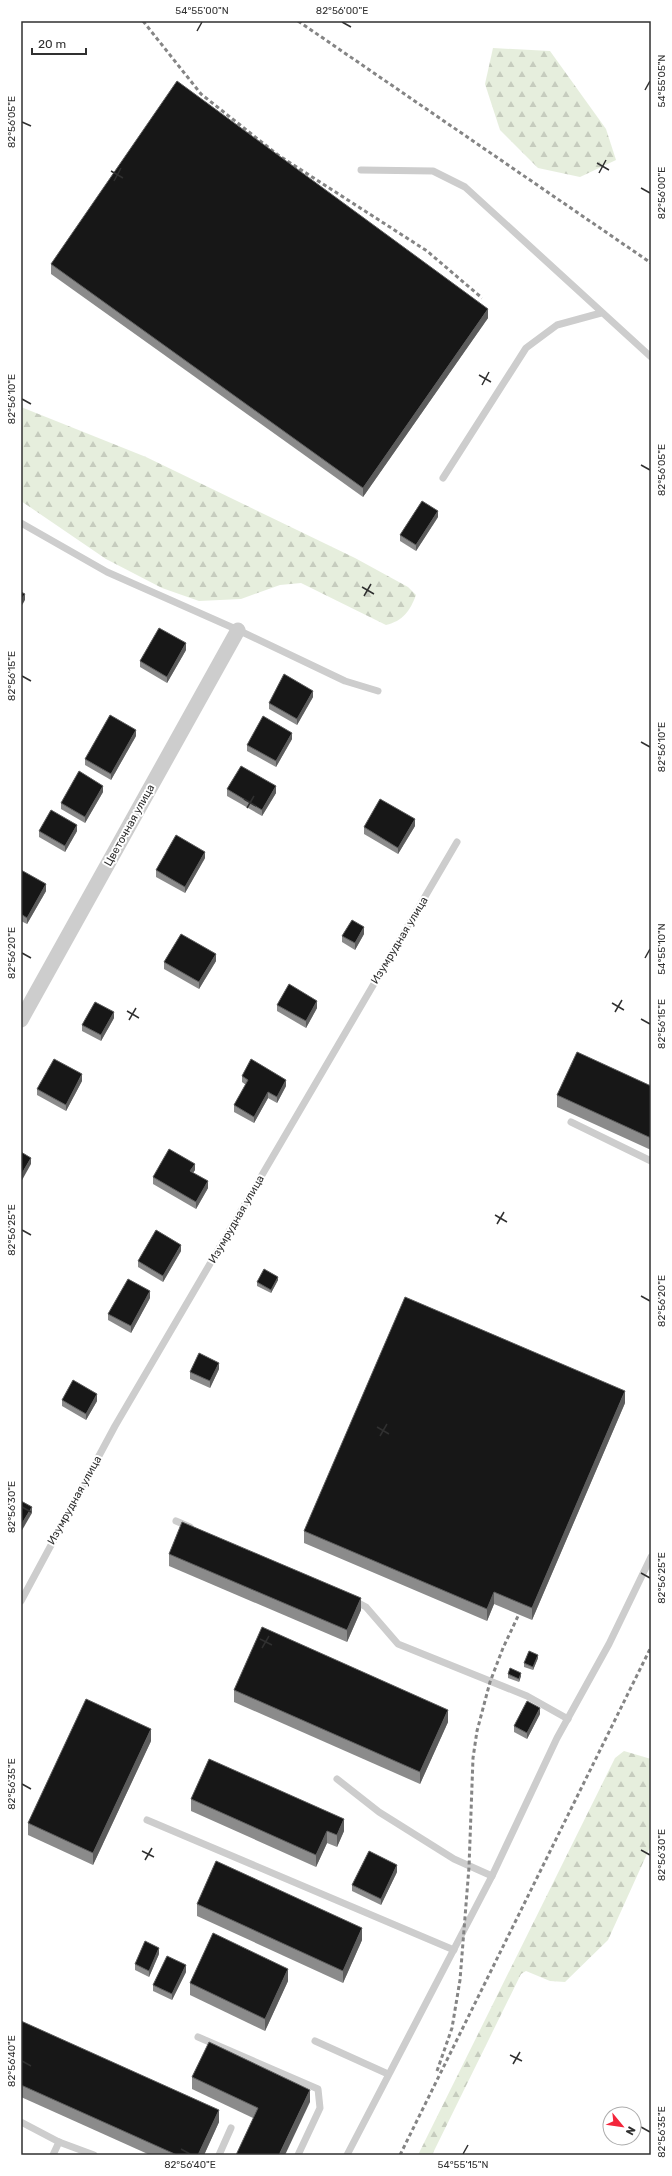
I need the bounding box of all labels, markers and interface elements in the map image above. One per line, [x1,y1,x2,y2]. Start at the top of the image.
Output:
text: 54°55'00"N [175,5,229,17]
text: 82°56'00"E [316,5,368,17]
scale bar [32,30,86,56]
text: 20 m [38,37,66,51]
text: 54°55'05"N [656,54,668,108]
text: 82°56'05"E [6,96,18,148]
text: 82°56'00"E [656,167,668,219]
text: 82°56'10"E [6,374,18,424]
text: 82°56'05"E [656,444,668,496]
text: 82°56'15"E [6,651,18,701]
text: 82°56'10"E [656,722,668,772]
street label: Цветочная улица [102,782,157,868]
street label: Изумрудная улица [368,894,431,986]
text: 54°55'10"N [656,923,668,975]
text: 82°56'20"E [6,927,18,979]
text: 82°56'15"E [656,999,668,1049]
street label: Изумрудная улица [206,1173,267,1266]
text: 82°56'25"E [6,1204,18,1256]
text: 82°56'20"E [656,1275,668,1327]
street label: Изумрудная улица [45,1454,104,1547]
text: 82°56'30"E [6,1481,18,1533]
text: 82°56'25"E [656,1552,668,1604]
text: 82°56'35"E [6,1758,18,1810]
text: 82°56'30"E [656,1829,668,1881]
text: 82°56'40"E [6,2035,18,2087]
north arrow [602,2106,642,2146]
text: 82°56'35"E [656,2106,668,2158]
text: N [623,2124,638,2137]
text: 82°56'40"E [164,2159,216,2171]
text: 54°55'15"N [438,2159,489,2171]

